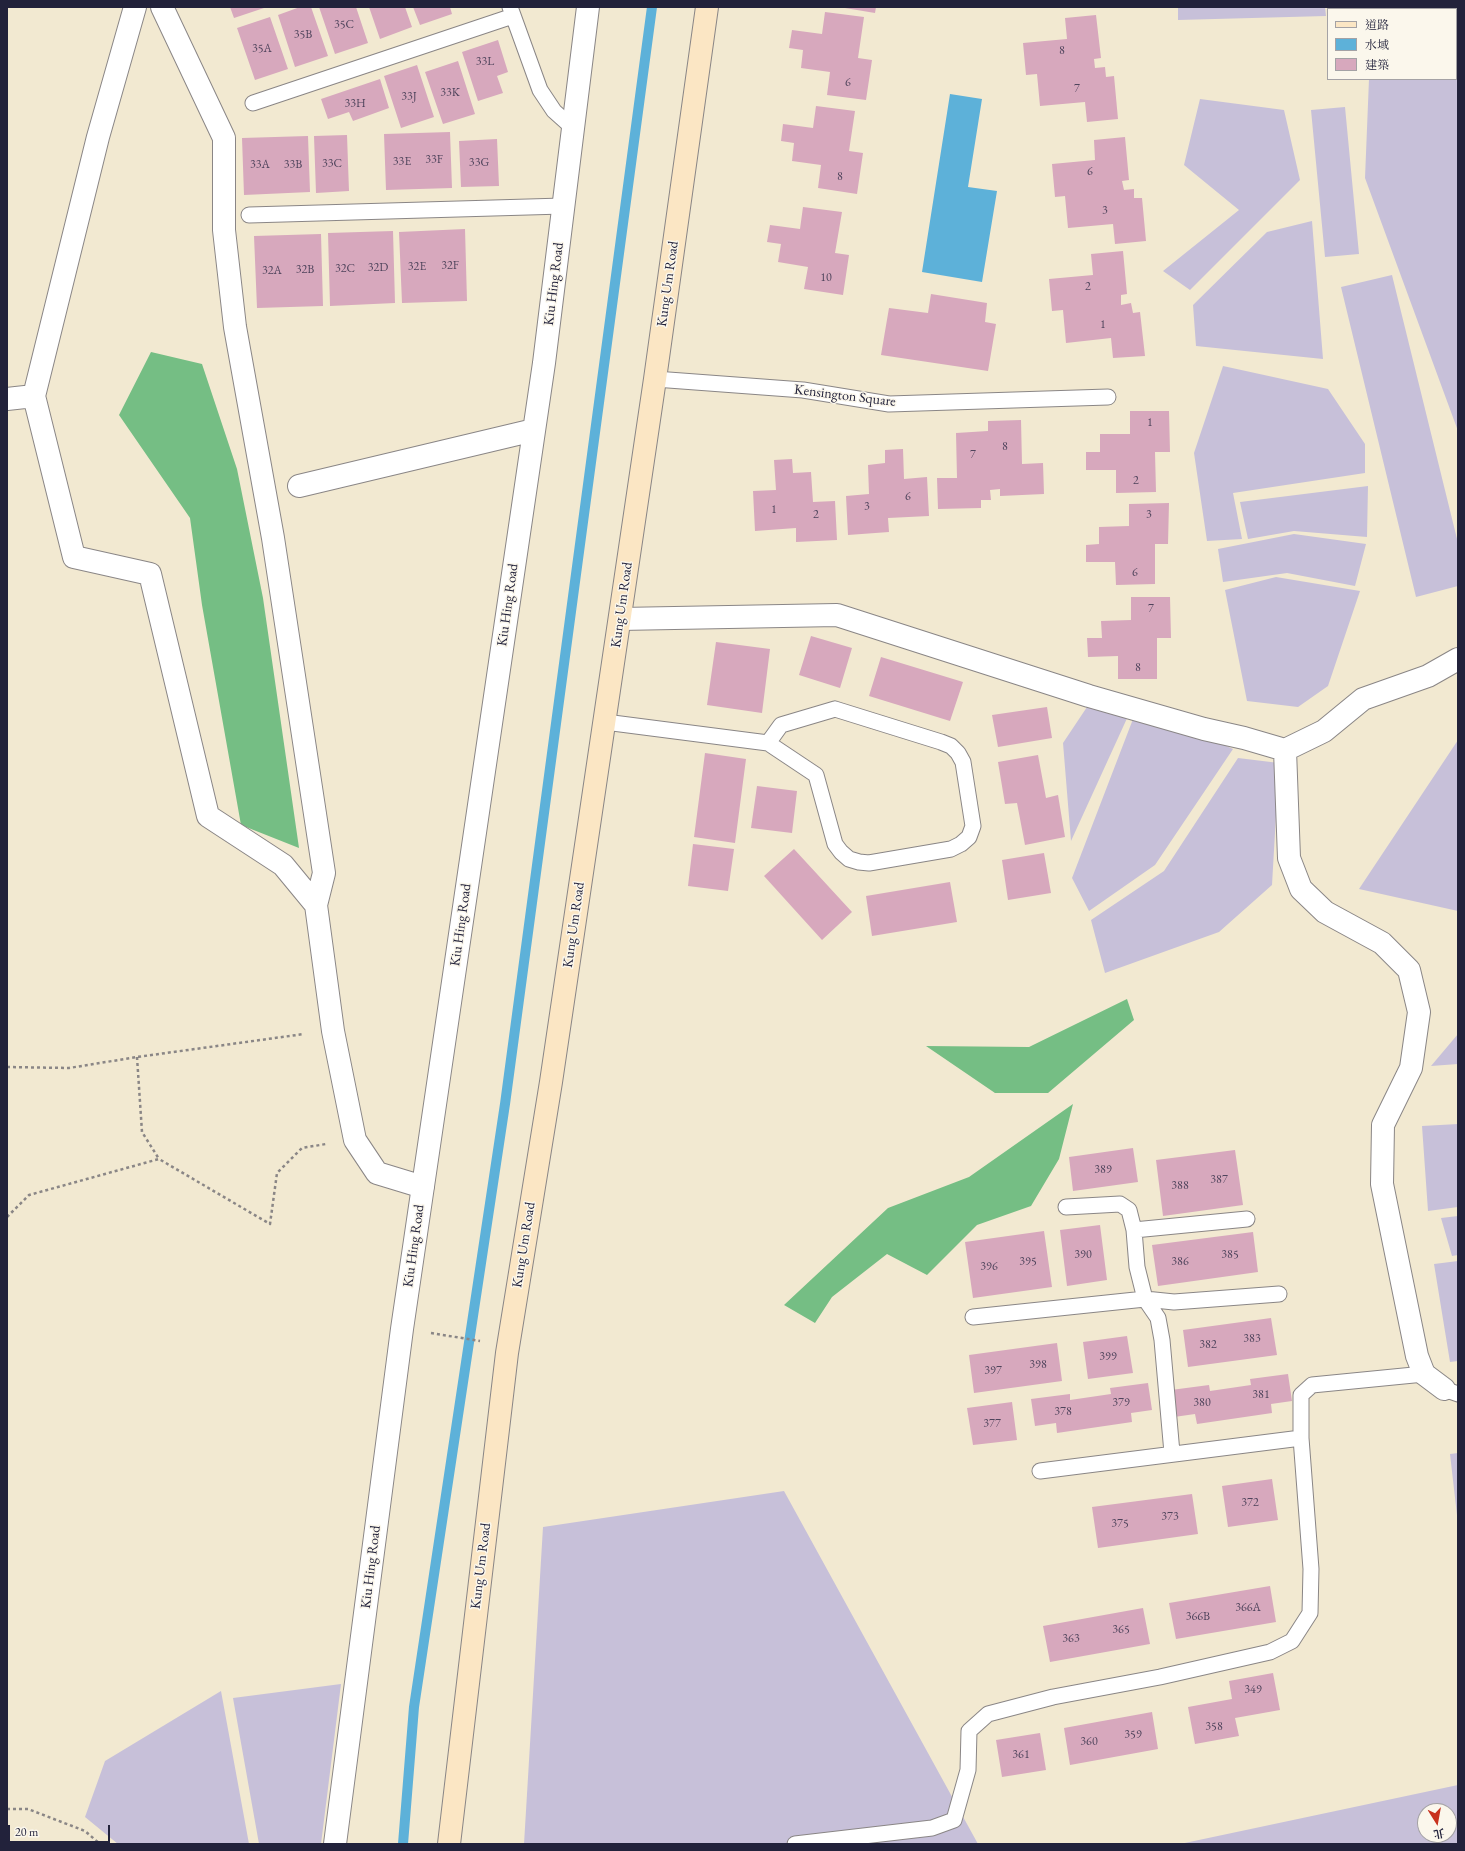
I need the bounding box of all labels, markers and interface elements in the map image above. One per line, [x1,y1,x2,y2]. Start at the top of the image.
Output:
legend [1327,8,1457,80]
text: 道路 [1365,17,1389,33]
house number: 35C [334,18,354,32]
house number: 35B [294,28,312,42]
text: 水域 [1365,37,1389,53]
house number: 35A [252,42,272,56]
house number: 8 [1059,44,1065,58]
house number: 33L [476,55,494,69]
text: 建築 [1365,57,1389,73]
house number: 6 [845,76,851,90]
house number: 7 [1074,82,1080,96]
house number: 33K [440,86,460,100]
house number: 33J [401,90,417,104]
house number: 33H [344,97,366,111]
house number: 33F [425,153,443,167]
house number: 33E [393,155,411,169]
house number: 33G [469,156,489,170]
house number: 33C [322,157,342,171]
house number: 33A [250,158,270,172]
house number: 33B [284,158,302,172]
house number: 6 [1087,165,1093,179]
house number: 8 [837,170,843,184]
house number: 3 [1102,204,1108,218]
street label: Kung Um Road [654,240,682,328]
street label: Kiu Hing Road [541,242,567,326]
house number: 32F [441,259,459,273]
house number: 32E [408,260,426,274]
house number: 32D [368,261,388,275]
house number: 32C [335,262,355,276]
house number: 32B [296,263,314,277]
house number: 32A [262,264,282,278]
house number: 10 [820,271,832,285]
house number: 2 [1085,280,1091,294]
house number: 1 [1100,318,1106,332]
street label: Kensington Square [793,381,897,411]
house number: 1 [1147,416,1153,430]
house number: 8 [1002,440,1008,454]
house number: 7 [970,448,976,462]
house number: 2 [1133,474,1139,488]
house number: 6 [905,490,911,504]
house number: 3 [864,500,870,514]
house number: 1 [771,503,777,517]
house number: 2 [813,508,819,522]
house number: 3 [1146,508,1152,522]
street label: Kung Um Road [608,561,636,649]
street label: Kiu Hing Road [494,562,522,648]
house number: 6 [1132,566,1138,580]
house number: 7 [1148,602,1154,616]
house number: 8 [1135,661,1141,675]
street label: Kung Um Road [560,881,588,969]
street label: Kiu Hing Road [447,882,475,968]
house number: 389 [1094,1163,1112,1177]
house number: 387 [1210,1173,1228,1187]
house number: 388 [1171,1179,1189,1193]
street label: Kung Um Road [509,1201,539,1289]
street label: Kiu Hing Road [400,1203,428,1289]
house number: 390 [1074,1248,1092,1262]
house number: 385 [1221,1248,1239,1262]
house number: 395 [1019,1255,1037,1269]
house number: 386 [1171,1255,1189,1269]
house number: 396 [980,1260,998,1274]
house number: 383 [1243,1332,1261,1346]
house number: 382 [1199,1338,1217,1352]
house number: 399 [1099,1350,1117,1364]
house number: 398 [1029,1358,1047,1372]
house number: 397 [984,1364,1002,1378]
house number: 381 [1252,1388,1270,1402]
house number: 379 [1112,1396,1130,1410]
house number: 380 [1193,1396,1211,1410]
house number: 378 [1054,1405,1072,1419]
house number: 377 [983,1417,1001,1431]
house number: 372 [1241,1496,1259,1510]
house number: 373 [1161,1510,1179,1524]
house number: 375 [1111,1517,1129,1531]
street label: Kung Um Road [467,1522,495,1610]
street label: Kiu Hing Road [358,1525,384,1609]
house number: 366A [1235,1601,1261,1615]
house number: 366B [1186,1610,1210,1624]
house number: 365 [1112,1623,1130,1637]
house number: 363 [1062,1632,1080,1646]
house number: 349 [1244,1683,1262,1697]
house number: 358 [1205,1720,1223,1734]
house number: 359 [1124,1728,1142,1742]
house number: 360 [1080,1735,1098,1749]
house number: 361 [1012,1748,1030,1762]
north arrow [1417,1803,1457,1843]
scale bar [10,1817,112,1843]
text: 20 m [15,1824,38,1840]
text: 北 [1432,1826,1446,1842]

